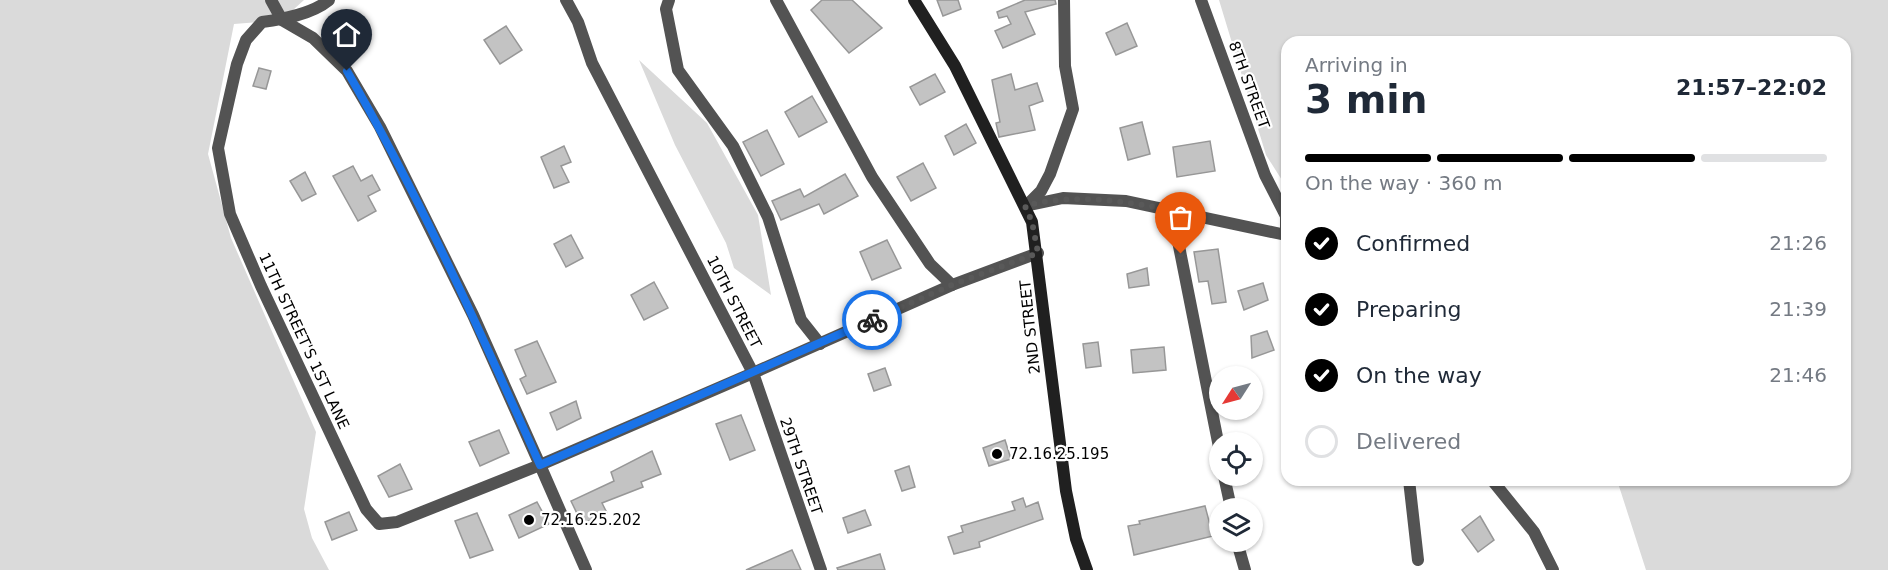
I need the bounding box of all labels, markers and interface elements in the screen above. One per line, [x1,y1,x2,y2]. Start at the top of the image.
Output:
pin [321,9,372,71]
icon: home [330,18,363,51]
street label: 8TH STREET [1225,39,1273,132]
text: Arriving in [1305,53,1408,77]
text: 21:57–22:02 [1676,75,1827,100]
text: 3 min [1305,77,1427,122]
text: On the way · 360 m [1305,171,1503,195]
pin [1155,192,1206,254]
icon: bag [1164,201,1197,234]
icon: check [1305,227,1338,260]
text: Confirmed [1356,231,1470,256]
text: 21:26 [1769,231,1827,255]
street label: 11TH STREET'S 1ST LANE [255,250,353,432]
street label: 10TH STREET [703,253,765,352]
street label: 2ND STREET [1016,278,1044,375]
courier [842,290,902,350]
icon: check [1305,293,1338,326]
text: Preparing [1356,297,1462,322]
text: 21:39 [1769,297,1827,321]
icon: bike [856,304,889,337]
icon: check [1305,359,1338,392]
text: On the way [1356,363,1482,388]
text: 21:46 [1769,363,1827,387]
north arrow [1209,366,1263,420]
map controls [1209,366,1263,552]
street label: 29TH STREET [776,415,826,518]
text: Delivered [1356,429,1461,454]
button: locate [1209,432,1263,486]
place label: 72.16.25.195 [1009,445,1109,463]
marker: 72.16.25.195 [990,447,1004,461]
button: layers [1209,498,1263,552]
place label: 72.16.25.202 [541,511,641,529]
marker: 72.16.25.202 [522,513,536,527]

